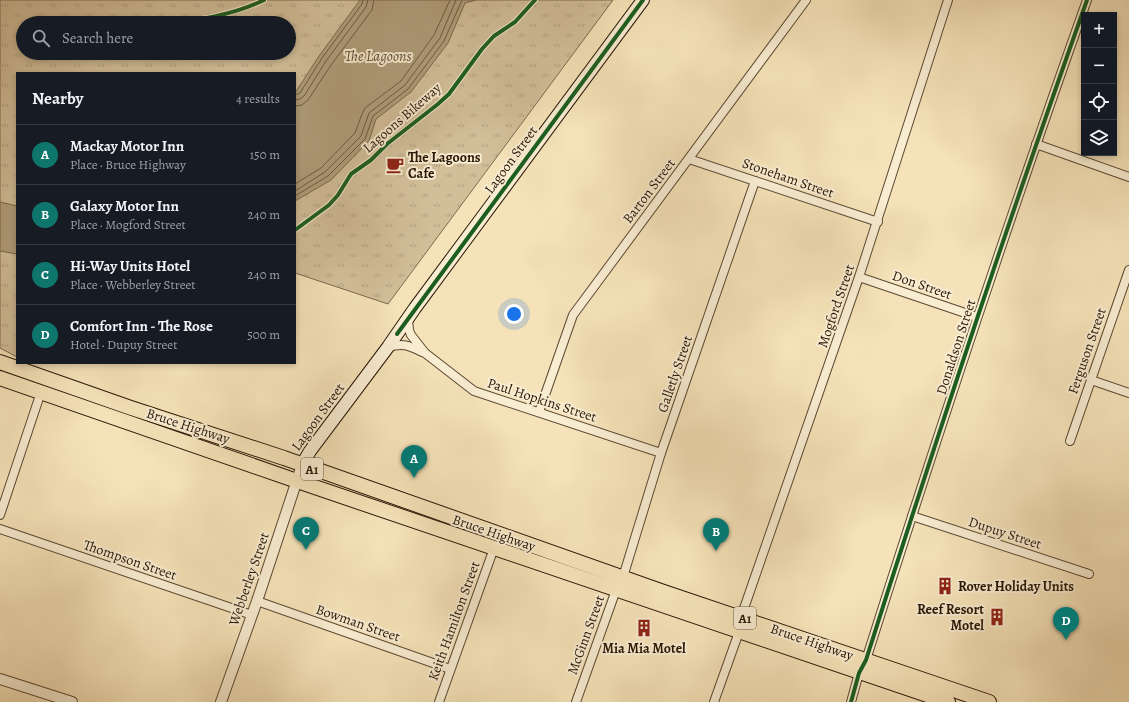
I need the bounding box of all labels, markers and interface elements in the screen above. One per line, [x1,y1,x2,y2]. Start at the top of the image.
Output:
map controls [1081,12,1117,156]
button: + [1081,12,1117,48]
search box [16,16,296,60]
icon: search [30,27,52,49]
text: Search here [62,28,133,48]
water label: The Lagoons [345,46,412,66]
button: − [1081,48,1117,84]
street label: Lagoons Bikeway [359,78,446,157]
button: locate [1081,84,1117,120]
text: Nearby [32,87,83,110]
text: 4 results [236,90,280,107]
button: layers [1081,120,1117,156]
street label: Lagoon Street [480,122,542,198]
text: Mackay Motor Inn [70,136,184,156]
text: A [41,146,49,163]
text: 150 m [250,146,280,163]
place label: The Lagoons Cafe [408,148,481,183]
street label: Stoneham Street [740,153,837,203]
street label: Barton Street [618,154,680,227]
cafe icon: The Lagoons Cafe [385,155,405,175]
text: Place · Bruce Highway [70,156,186,173]
text: Galaxy Motor Inn [70,196,179,216]
text: B [41,206,49,223]
text: 240 m [248,206,280,223]
text: Place · Mogford Street [70,216,186,233]
text: Hi-Way Units Hotel [70,256,190,276]
street label: Mogford Street [813,262,859,350]
text: C [41,266,49,283]
text: 240 m [248,266,280,283]
street label: Don Street [890,266,955,304]
text: Place · Webberley Street [70,276,196,293]
street label: Donaldson Street [932,296,981,397]
your location [504,304,524,324]
street label: Ferguson Street [1063,305,1111,397]
text: Comfort Inn - The Rose [70,316,213,336]
text: D [40,326,50,343]
text: 500 m [247,326,280,343]
street label: Galletly Street [653,333,697,415]
text: Hotel · Dupuy Street [70,336,177,353]
street label: Paul Hopkins Street [485,373,599,427]
street label: Lagoon Street [287,379,349,455]
street label: Bruce Highway [144,404,233,449]
pin: A [401,445,427,478]
road number: A1 [301,458,323,480]
street label: Bruce Highway [450,510,539,556]
street label: Dupuy Street [966,512,1044,554]
pin: C [293,517,319,550]
pin: B [703,518,729,551]
street label: Webberley Street [224,530,274,629]
street label: Thompson Street [81,535,179,585]
street label: Keith Hamilton Street [424,558,485,683]
building icon: Rover Holiday Units [935,576,955,596]
place label: Rover Holiday Units [958,577,1074,596]
street label: McGinn Street [563,592,609,677]
street label: Bowman Street [313,600,403,646]
place label: Reef Resort Motel [917,600,984,635]
road number: A1 [734,607,756,629]
building icon: Reef Resort Motel [987,607,1007,627]
pin: D [1053,607,1079,640]
building icon: Mia Mia Motel [634,618,654,638]
street label: Bruce Highway [768,619,857,665]
place label: Mia Mia Motel [602,639,686,658]

